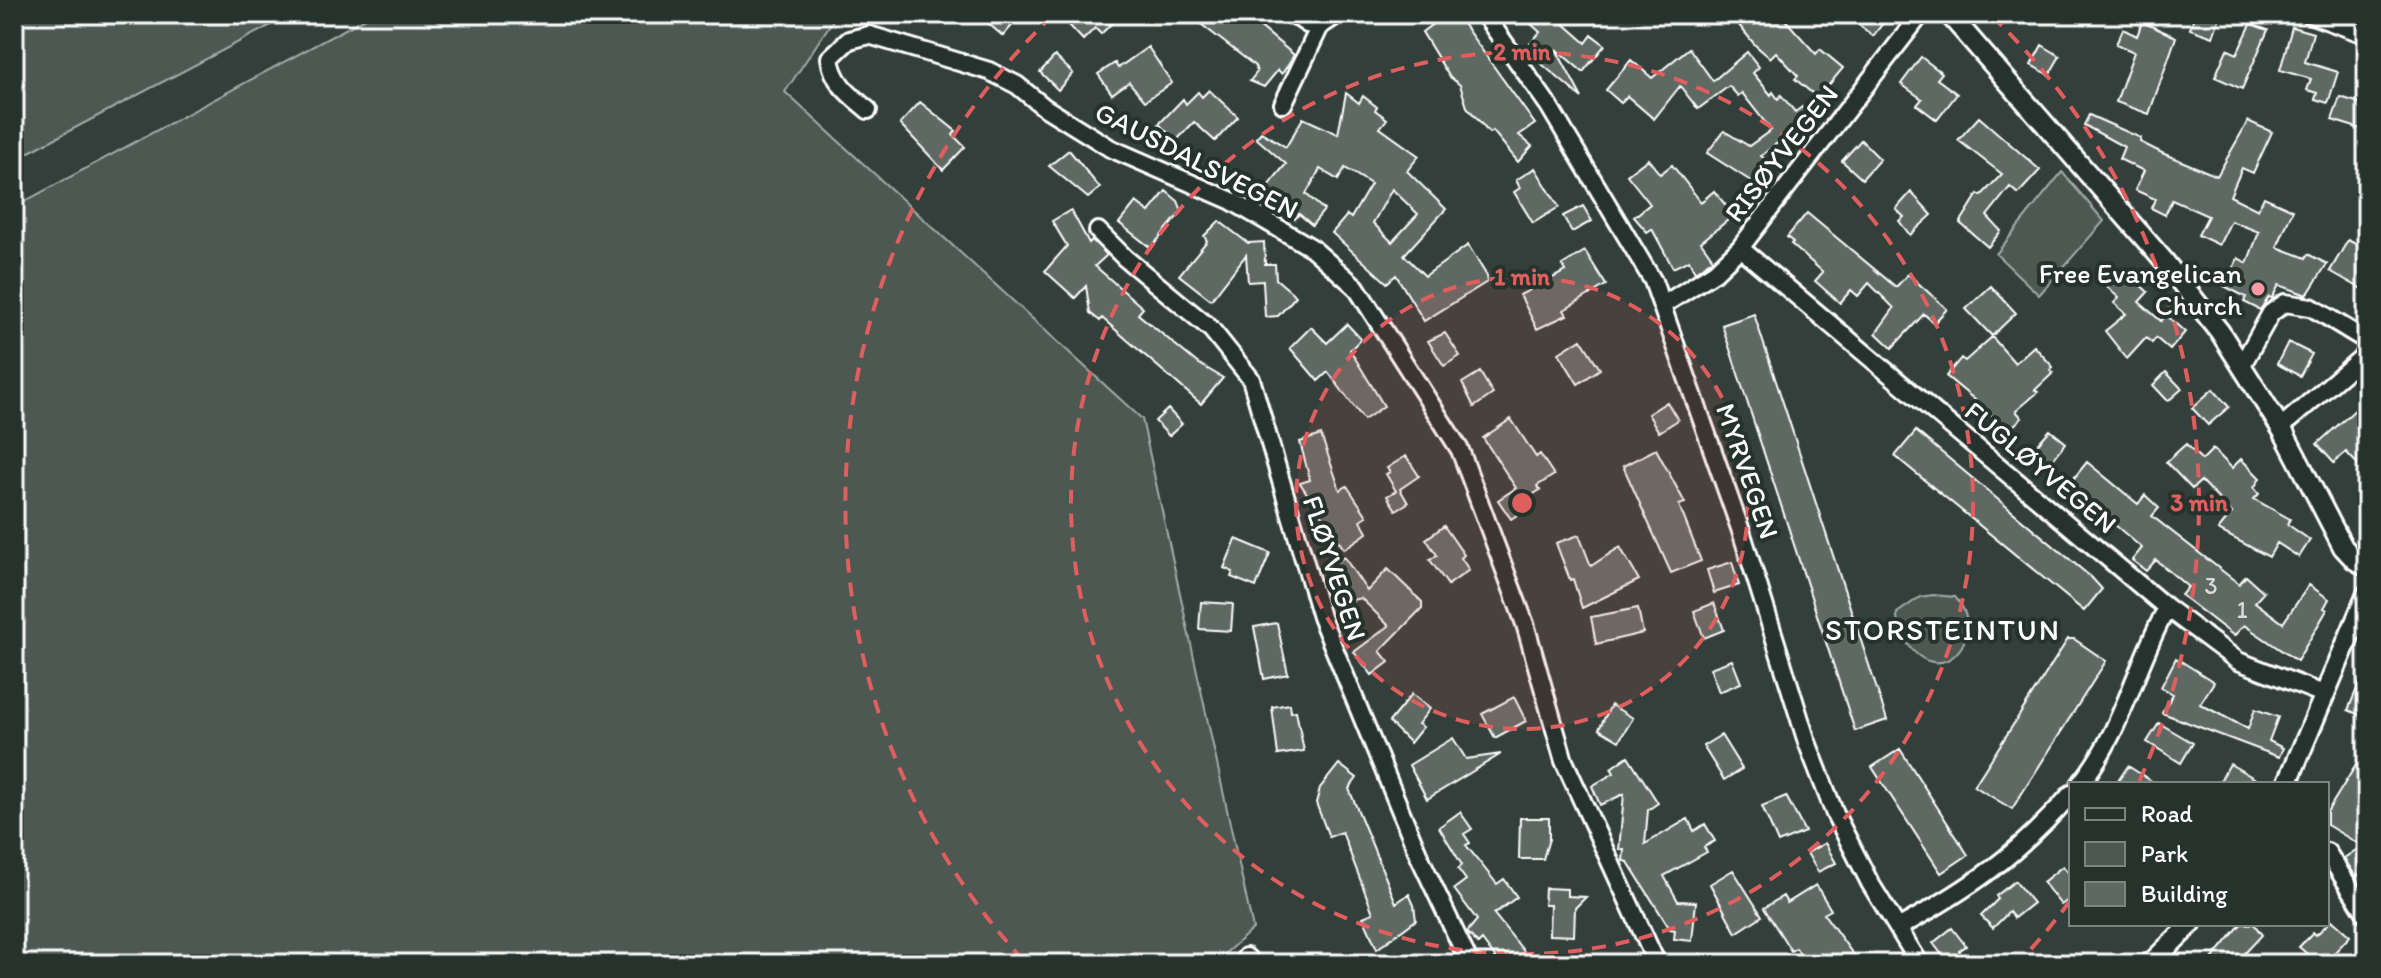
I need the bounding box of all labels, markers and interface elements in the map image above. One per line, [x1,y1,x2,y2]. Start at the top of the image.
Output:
text: 2 min [1493,37,1551,66]
street label: RISØYVEGEN [1717,77,1845,229]
street label: GAUSDALSVEGEN [1090,94,1304,226]
place label: Free Evangelican Church [2039,256,2242,322]
text: 1 min [1494,262,1550,291]
marker: Free Evangelican Church [2249,280,2267,298]
street label: FUGLØYVEGEN [1958,393,2124,541]
street label: MYRVEGEN [1709,399,1787,543]
text: 3 min [2170,488,2228,517]
centre of rings [1508,489,1536,517]
street label: FLØYVEGEN [1296,491,1374,645]
house number: 3 [2204,571,2218,600]
house number: 1 [2236,595,2248,624]
district label: STORSTEINTUN [1825,611,2061,648]
legend [2069,782,2329,926]
text: Road [2141,799,2193,828]
text: Park [2141,839,2188,868]
text: Building [2141,879,2228,908]

